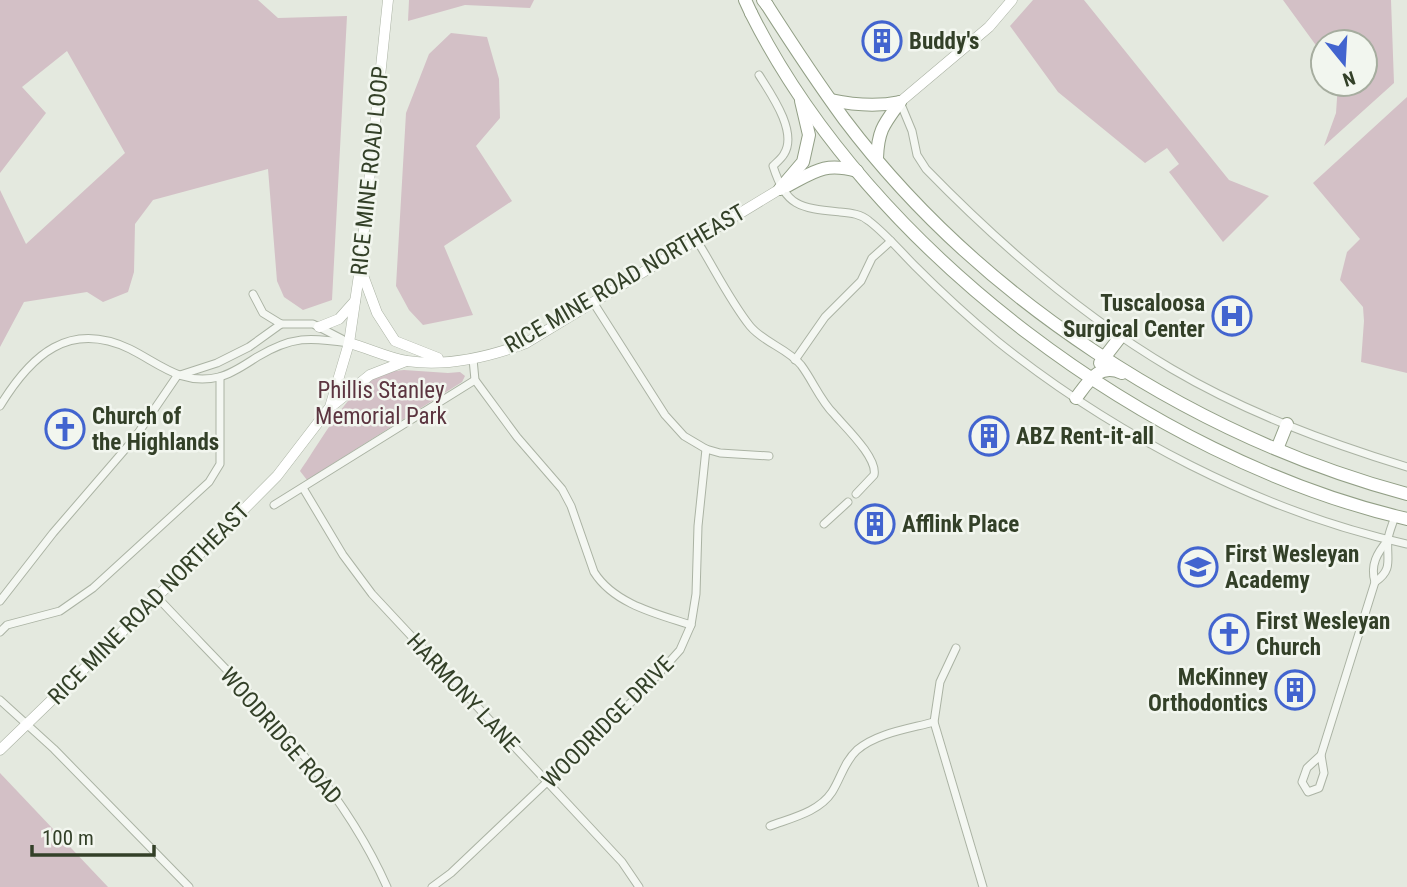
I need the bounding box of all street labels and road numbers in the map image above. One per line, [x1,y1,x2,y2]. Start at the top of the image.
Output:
street label: RICE MINE ROAD LOOP [346,65,394,277]
street label: RICE MINE ROAD NORTHEAST [500,199,750,359]
street label: RICE MINE ROAD NORTHEAST [43,498,255,710]
street label: HARMONY LANE [401,628,525,758]
street label: WOODRIDGE DRIVE [537,651,679,793]
street label: WOODRIDGE ROAD [214,662,348,810]

